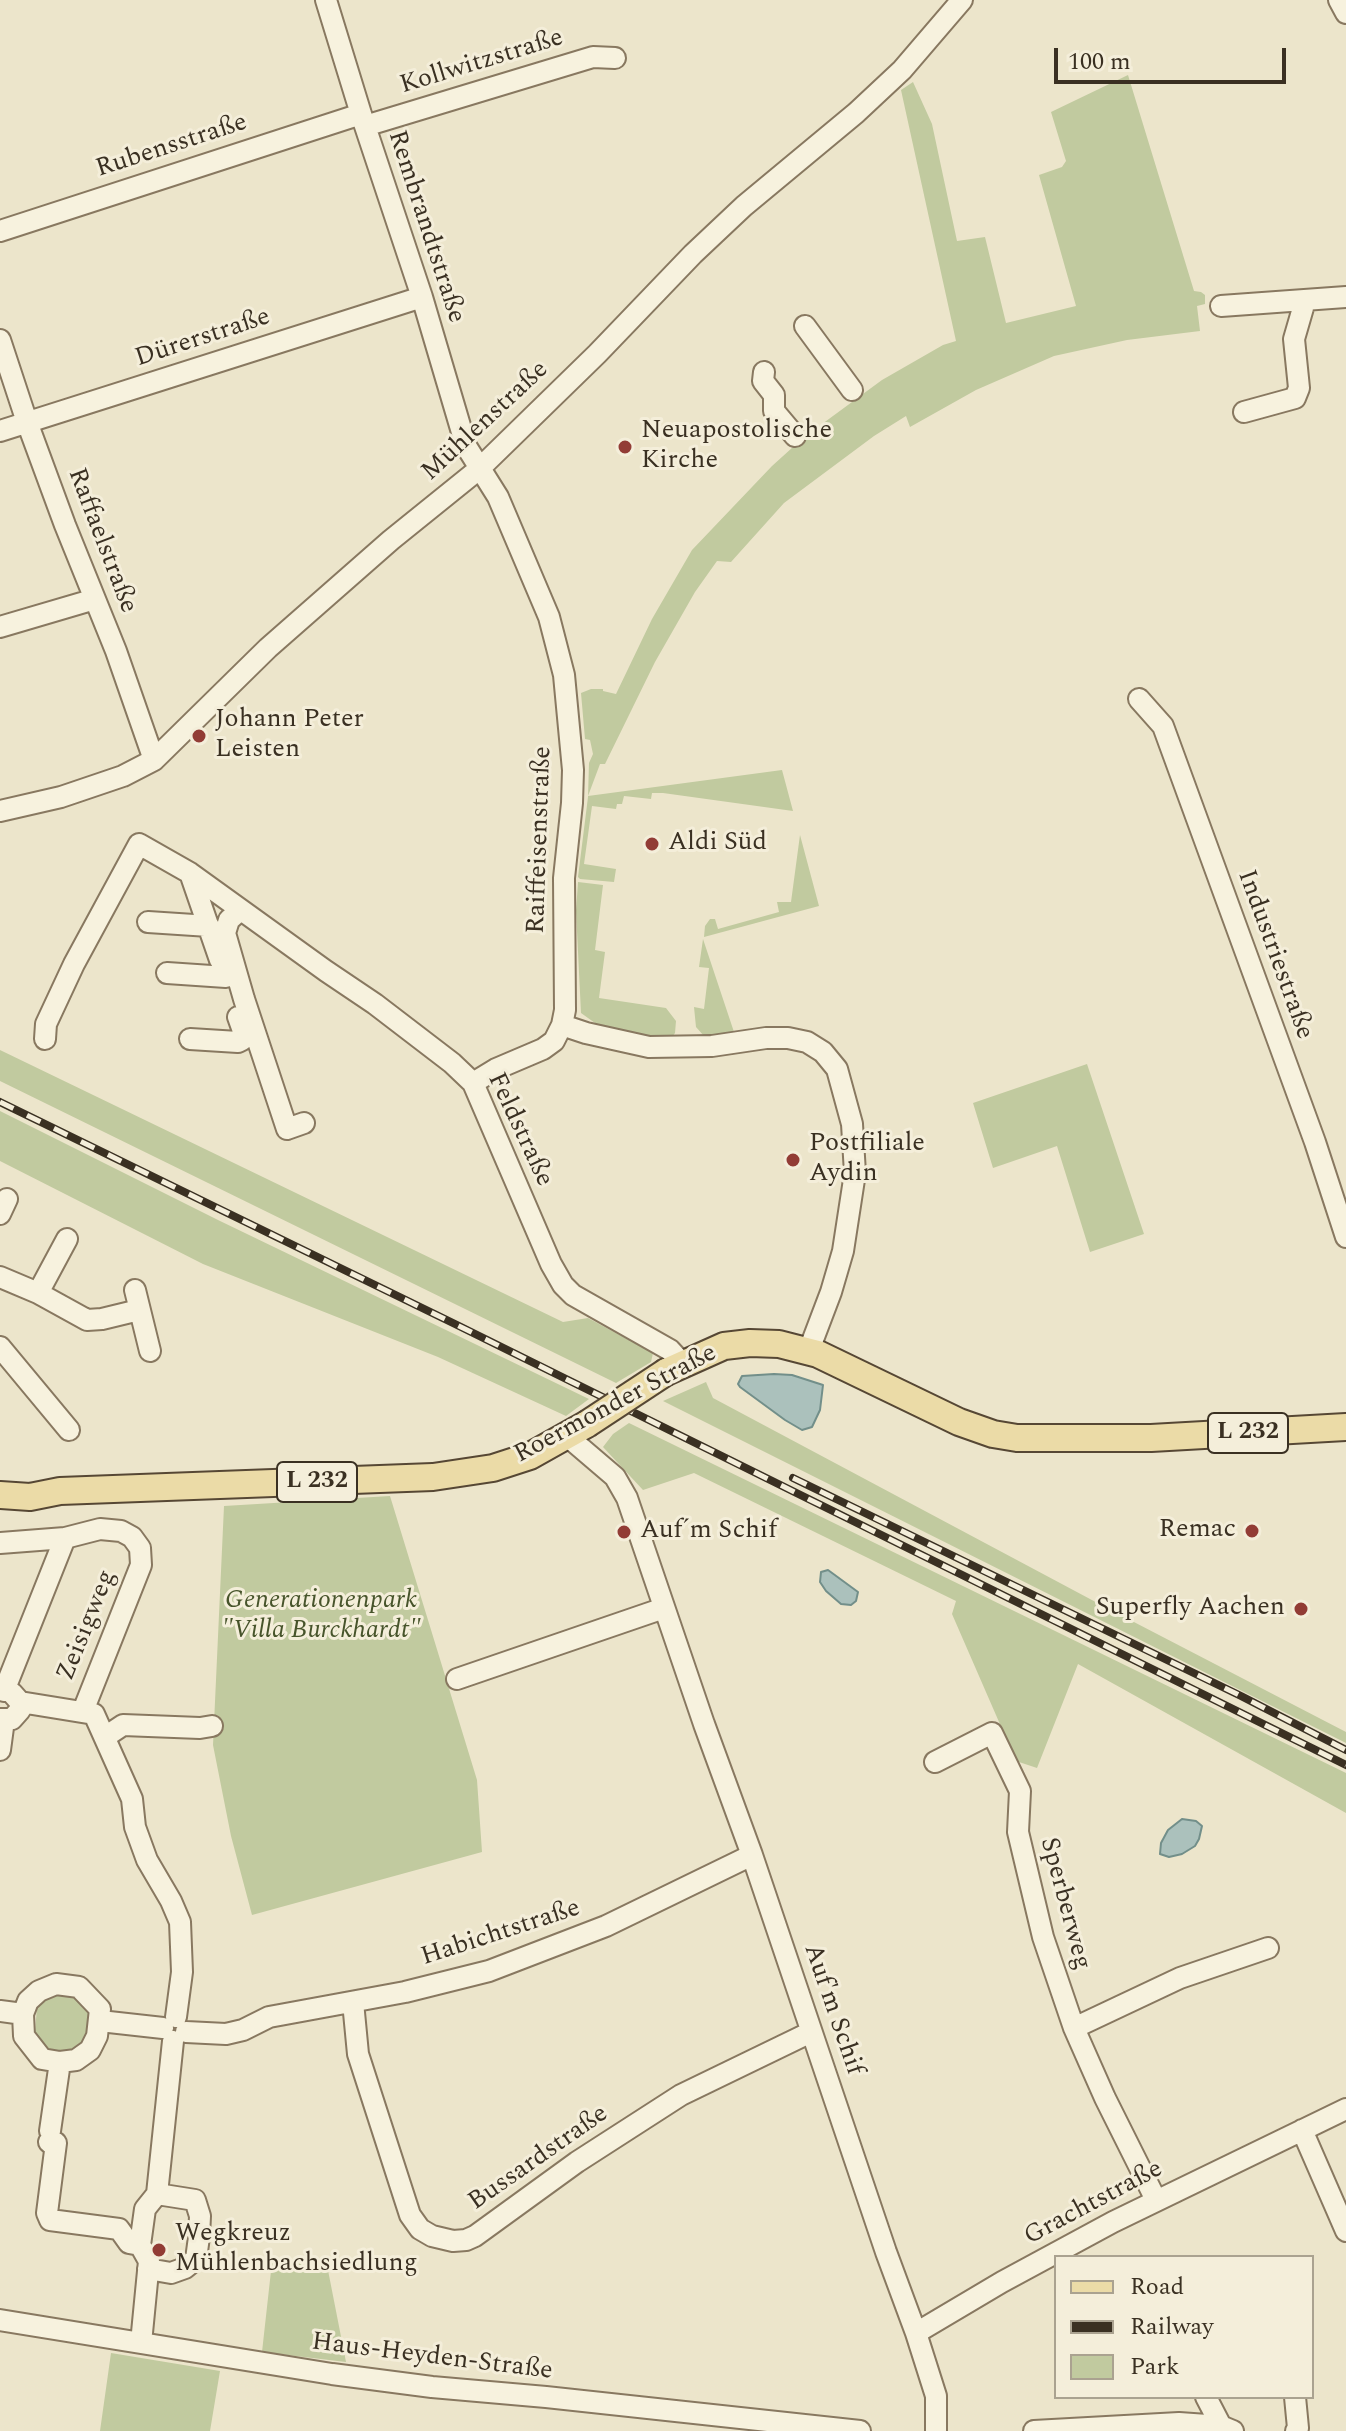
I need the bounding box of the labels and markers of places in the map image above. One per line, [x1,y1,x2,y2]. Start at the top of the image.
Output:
place label: Neuapostolische Kirche [641,416,832,478]
marker: Neuapostolische Kirche [616,438,634,456]
place label: Johann Peter Leisten [215,705,364,766]
marker: Johann Peter Leisten [190,727,208,745]
place label: Aldi Süd [668,828,767,860]
marker: Aldi Süd [643,835,661,853]
place label: Postfiliale Aydin [809,1129,925,1190]
marker: Postfiliale Aydin [784,1151,802,1169]
place label: Remac [1159,1515,1236,1547]
place label: Auf´m Schif [640,1516,777,1548]
marker: Remac [1243,1522,1261,1540]
marker: Auf´m Schif [615,1523,633,1541]
place label: Superfly Aachen [1096,1593,1285,1625]
marker: Superfly Aachen [1292,1600,1310,1618]
place label: Wegkreuz Mühlenbachsiedlung [175,2219,418,2280]
marker: Wegkreuz Mühlenbachsiedlung [150,2241,168,2259]

